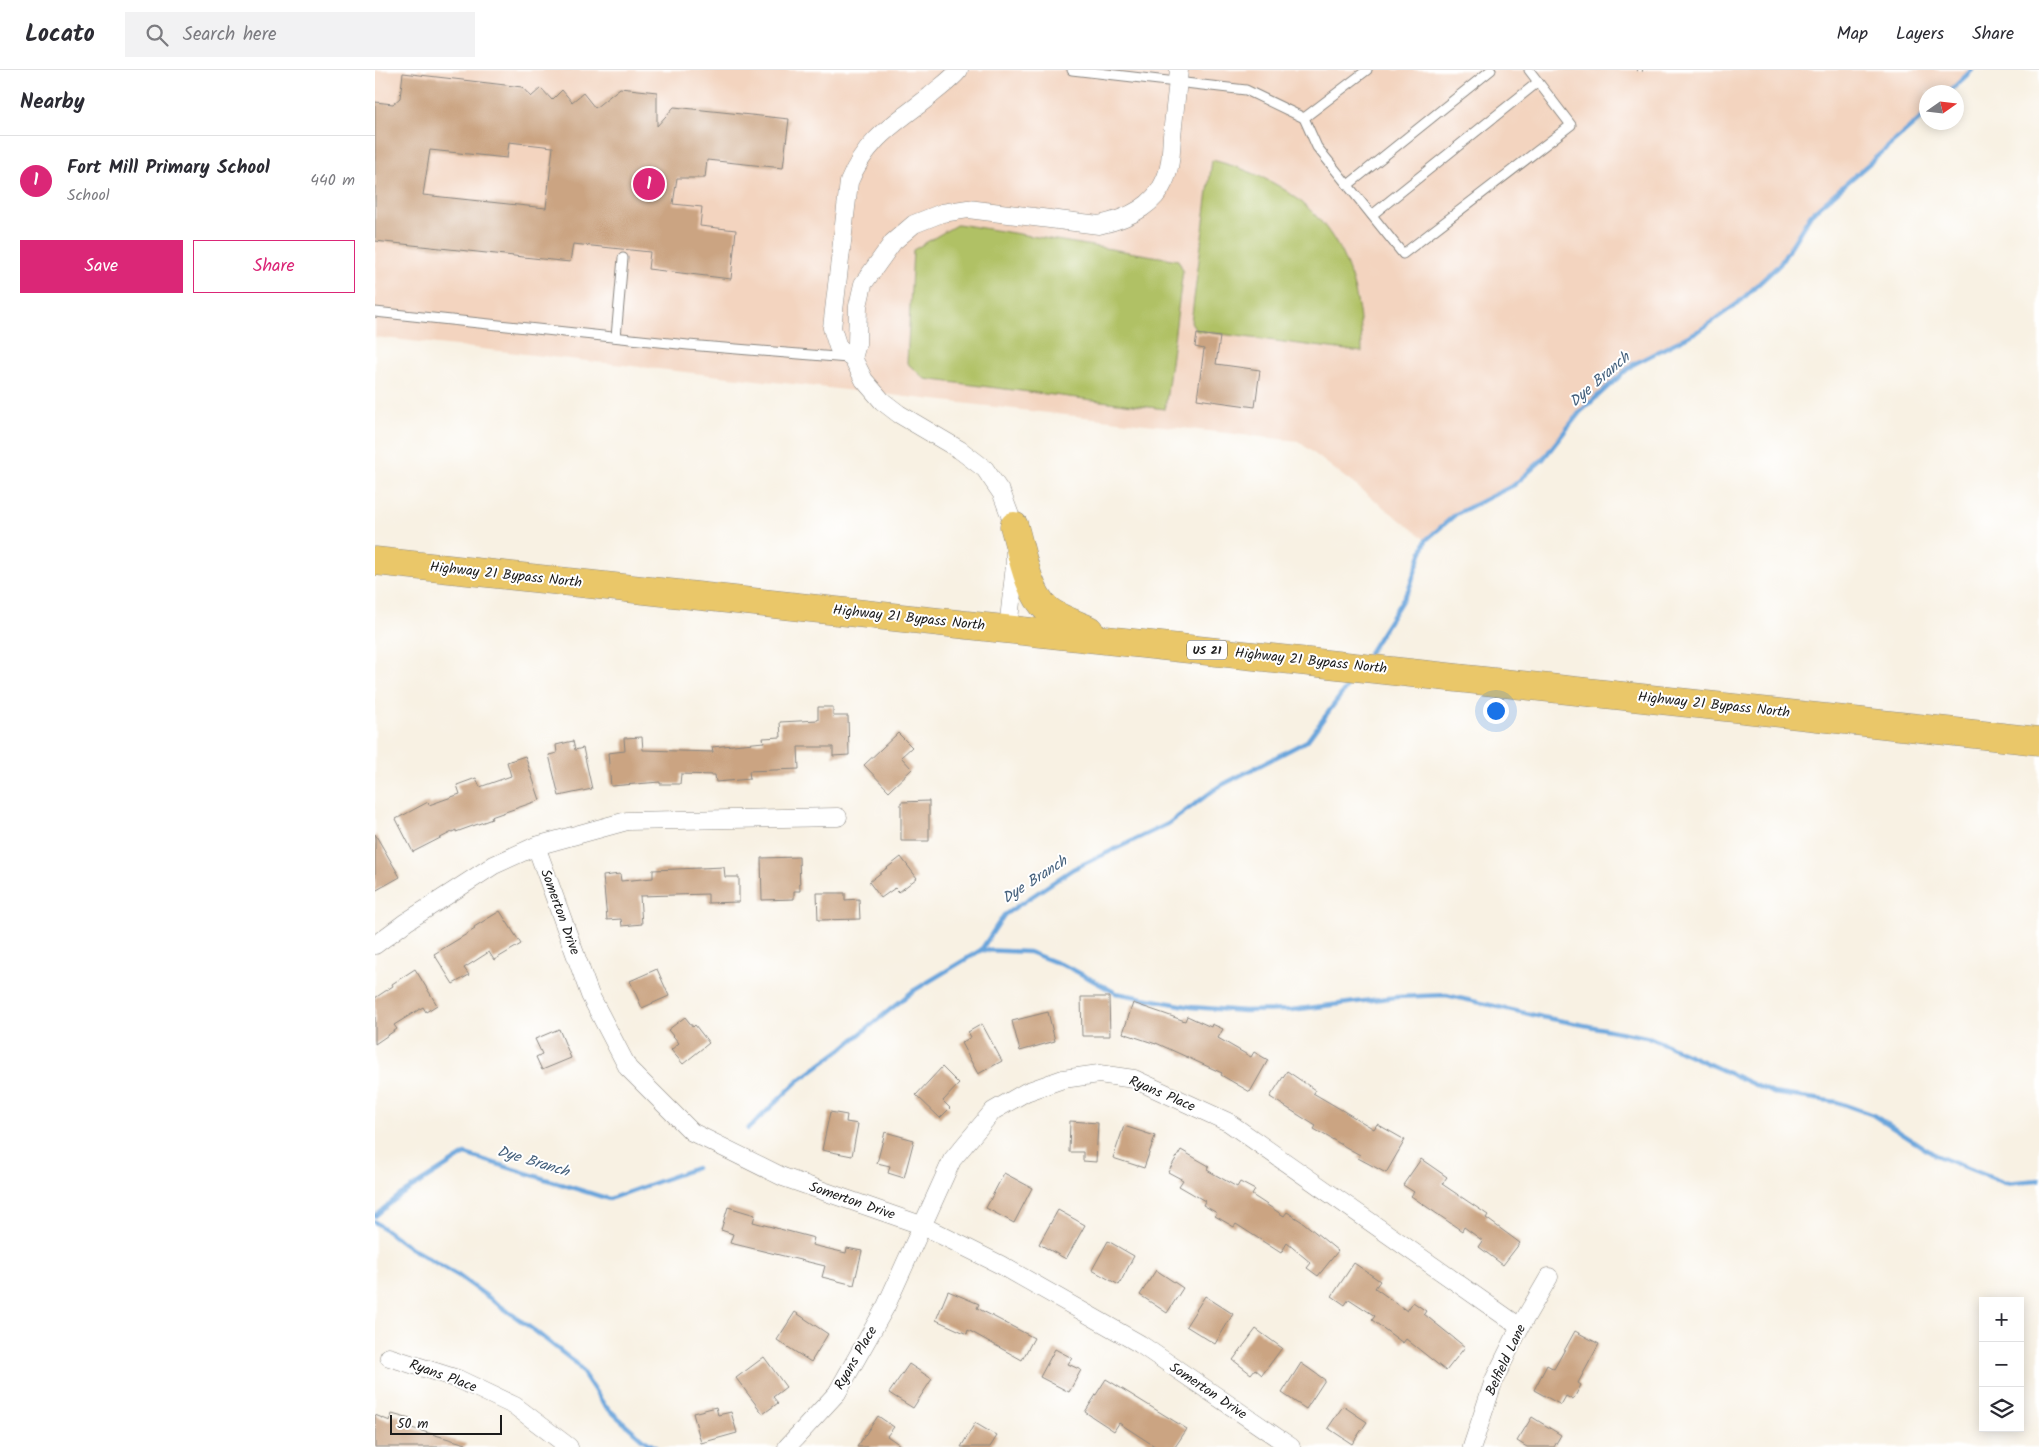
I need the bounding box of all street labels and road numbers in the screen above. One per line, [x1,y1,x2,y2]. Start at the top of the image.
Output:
street label: Highway 21 Bypass North [429,556,583,594]
street label: Highway 21 Bypass North [832,599,986,637]
road number: US 21 [1187,640,1227,660]
street label: Highway 21 Bypass North [1234,642,1388,680]
street label: Highway 21 Bypass North [1637,686,1791,724]
street label: Somerton Drive [534,866,586,959]
street label: Ryans Place [1125,1070,1199,1118]
street label: Somerton Drive [806,1176,899,1226]
street label: Belfield Lane [1480,1320,1532,1399]
street label: Ryans Place [829,1321,883,1394]
street label: Ryans Place [406,1354,481,1399]
street label: Somerton Drive [1165,1357,1252,1426]

